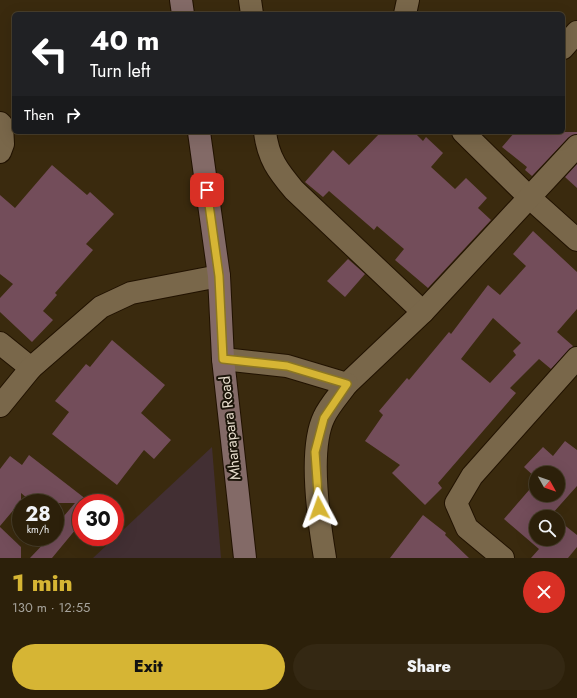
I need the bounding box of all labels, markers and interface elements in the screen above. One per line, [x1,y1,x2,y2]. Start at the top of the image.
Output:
text: 40 m [90,20,159,61]
icon: left [24,28,76,80]
text: Turn left [90,58,150,84]
text: Then [24,104,54,126]
icon: right [62,104,84,126]
pin [190,173,224,207]
icon: arrive [196,179,218,201]
street label: Mharapara Road [214,375,246,481]
north arrow [529,466,565,502]
map controls [529,466,565,546]
position arrow [298,487,340,529]
speed limit sign: 30 [72,494,124,546]
text: 28 [25,500,51,529]
button: search [529,510,565,546]
text: km/h [27,522,49,537]
text: 1 min [12,565,73,600]
button: close [523,571,565,613]
text: 130 m · 12:55 [12,598,90,617]
button: Exit [12,644,285,690]
button: Share [293,644,565,690]

